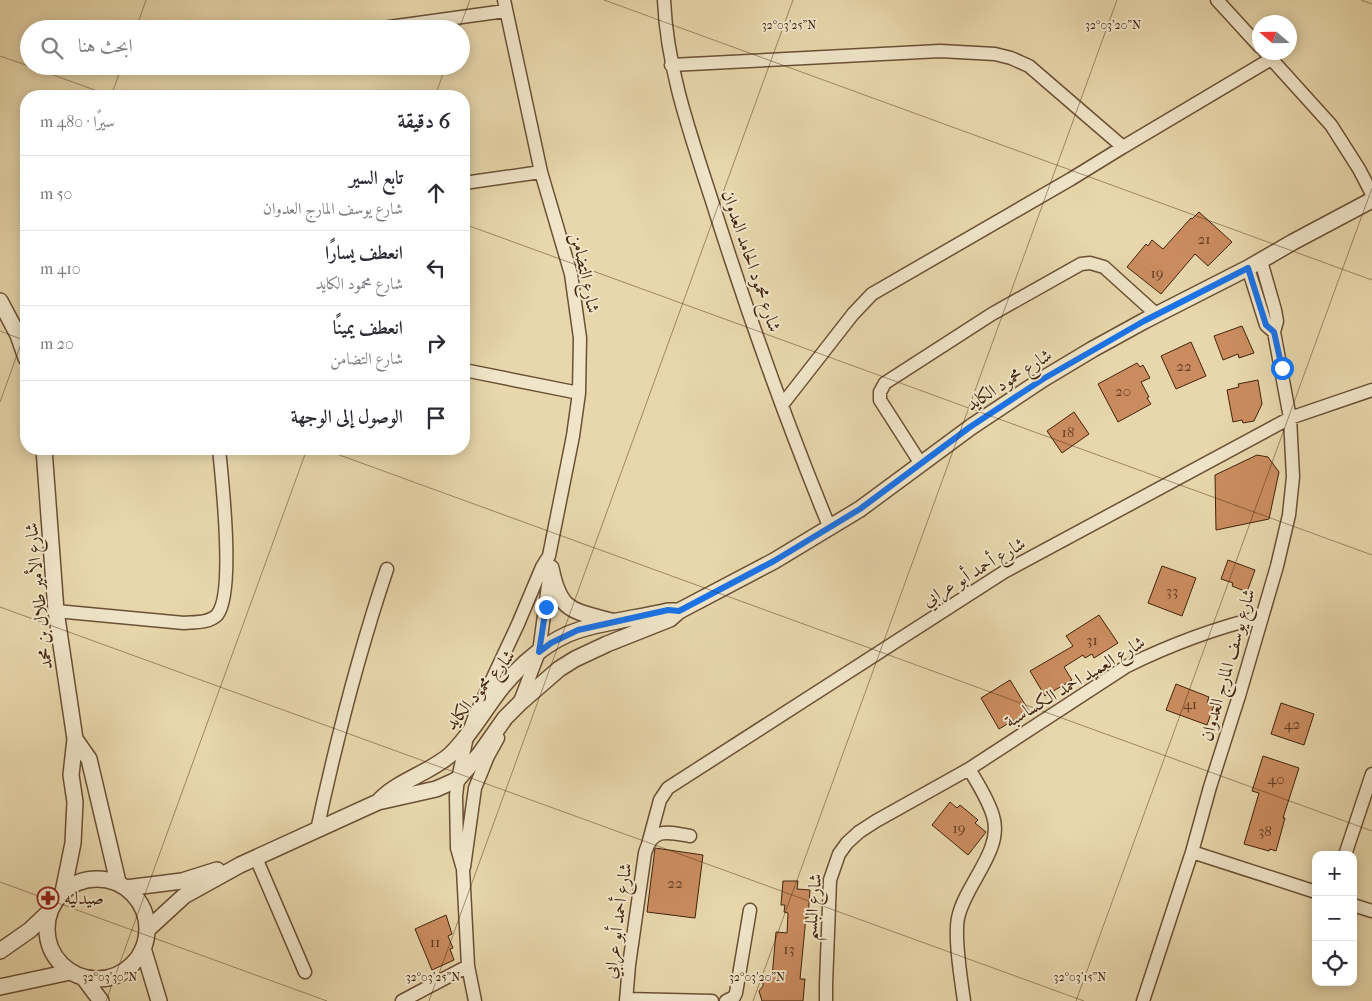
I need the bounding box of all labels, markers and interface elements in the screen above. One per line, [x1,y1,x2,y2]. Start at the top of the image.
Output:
north arrow [1252,15,1297,60]
text: 32°03'25"N [762,18,816,32]
text: 32°03'20"N [1085,18,1141,32]
search box [20,20,470,75]
icon: search [38,34,66,62]
text: ابحث هنا [78,35,133,57]
text: 6 دقيقة [397,109,450,133]
text: سيرًا · 480 m [40,112,115,131]
text: تابع السير [349,167,403,189]
icon: ahead [422,179,450,207]
text: 50 m [40,184,72,203]
street label: شارع محمود الحامد العدوان [713,187,785,336]
text: شارع يوسف المارج العدوان [263,199,403,218]
house number: 21 [1197,230,1211,248]
street label: شارع التضامن [562,231,604,316]
text: انعطف يسارًا [325,242,403,264]
icon: left [422,254,450,282]
text: 410 m [40,259,81,278]
house number: 19 [1150,264,1164,282]
text: شارع محمود الكايد [316,274,403,293]
text: انعطف يمينًا [333,317,403,339]
icon: right [422,329,450,357]
text: 20 m [40,334,74,353]
street label: شارع محمود الكايد [962,344,1058,419]
text: شارع التضامن [330,349,403,368]
house number: 22 [1176,357,1192,375]
route start [1271,357,1294,380]
house number: 20 [1115,382,1131,400]
icon: arrive [422,404,450,432]
text: الوصول إلى الوجهة [291,406,403,428]
house number: 18 [1062,423,1074,441]
street label: شارع الأمير طلال بن محمد [18,521,61,671]
street label: شارع أحمد أبو عرابي [917,530,1031,614]
house number: 33 [1166,582,1178,600]
street label: شارع يوسف المارج العدوان [1196,586,1265,745]
route end [535,596,558,619]
house number: 31 [1086,631,1098,649]
street label: شارع العميد احمد الكساسبة [1001,632,1151,736]
street label: شارع محمود الكايد [440,646,523,737]
house number: 41 [1183,695,1197,713]
house number: 42 [1284,715,1301,733]
house number: 40 [1267,770,1285,788]
house number: 19 [952,819,966,837]
house number: 38 [1258,822,1272,840]
map controls [1312,851,1357,986]
button: + [1312,851,1357,896]
street label: شارع أحمد أبو عرابي [597,861,640,981]
street label: شارع البلسم [800,873,833,942]
house number: 22 [667,874,683,892]
pharmacy icon: صيدليه [36,886,60,910]
place label: صيدليه [64,888,104,909]
button: − [1312,896,1357,941]
house number: 11 [430,933,440,951]
house number: 13 [783,940,795,958]
button: locate [1312,941,1357,986]
text: 32°03'30"N [83,970,137,984]
text: 32°03'25"N [406,970,460,984]
text: 32°03'20"N [729,970,785,984]
text: 32°03'15"N [1054,970,1106,984]

